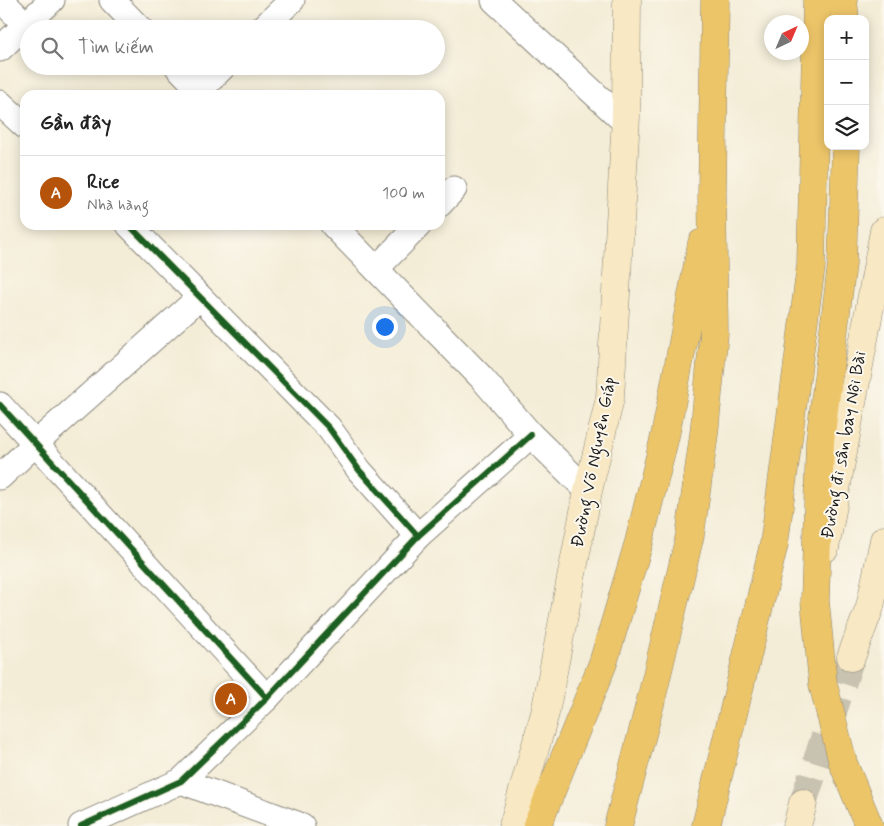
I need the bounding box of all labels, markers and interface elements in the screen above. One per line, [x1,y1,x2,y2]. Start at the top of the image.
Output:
north arrow [764,15,809,60]
map controls [824,15,869,150]
button: + [824,15,869,60]
search box [20,20,445,75]
icon: search [38,34,66,62]
text: Tìm kiếm [78,35,154,60]
button: − [824,60,869,105]
button: layers [824,105,869,150]
text: Gần đây [40,109,111,137]
text: Rice [87,170,120,195]
text: A [51,183,61,204]
text: 100 m [382,183,425,204]
text: Nhà hàng [87,195,149,216]
your location [372,314,398,340]
street label: Đường đi sân bay Nội Bài [816,349,874,541]
street label: Đường Võ Nguyên Giáp [566,375,624,550]
pin: A [215,680,247,718]

